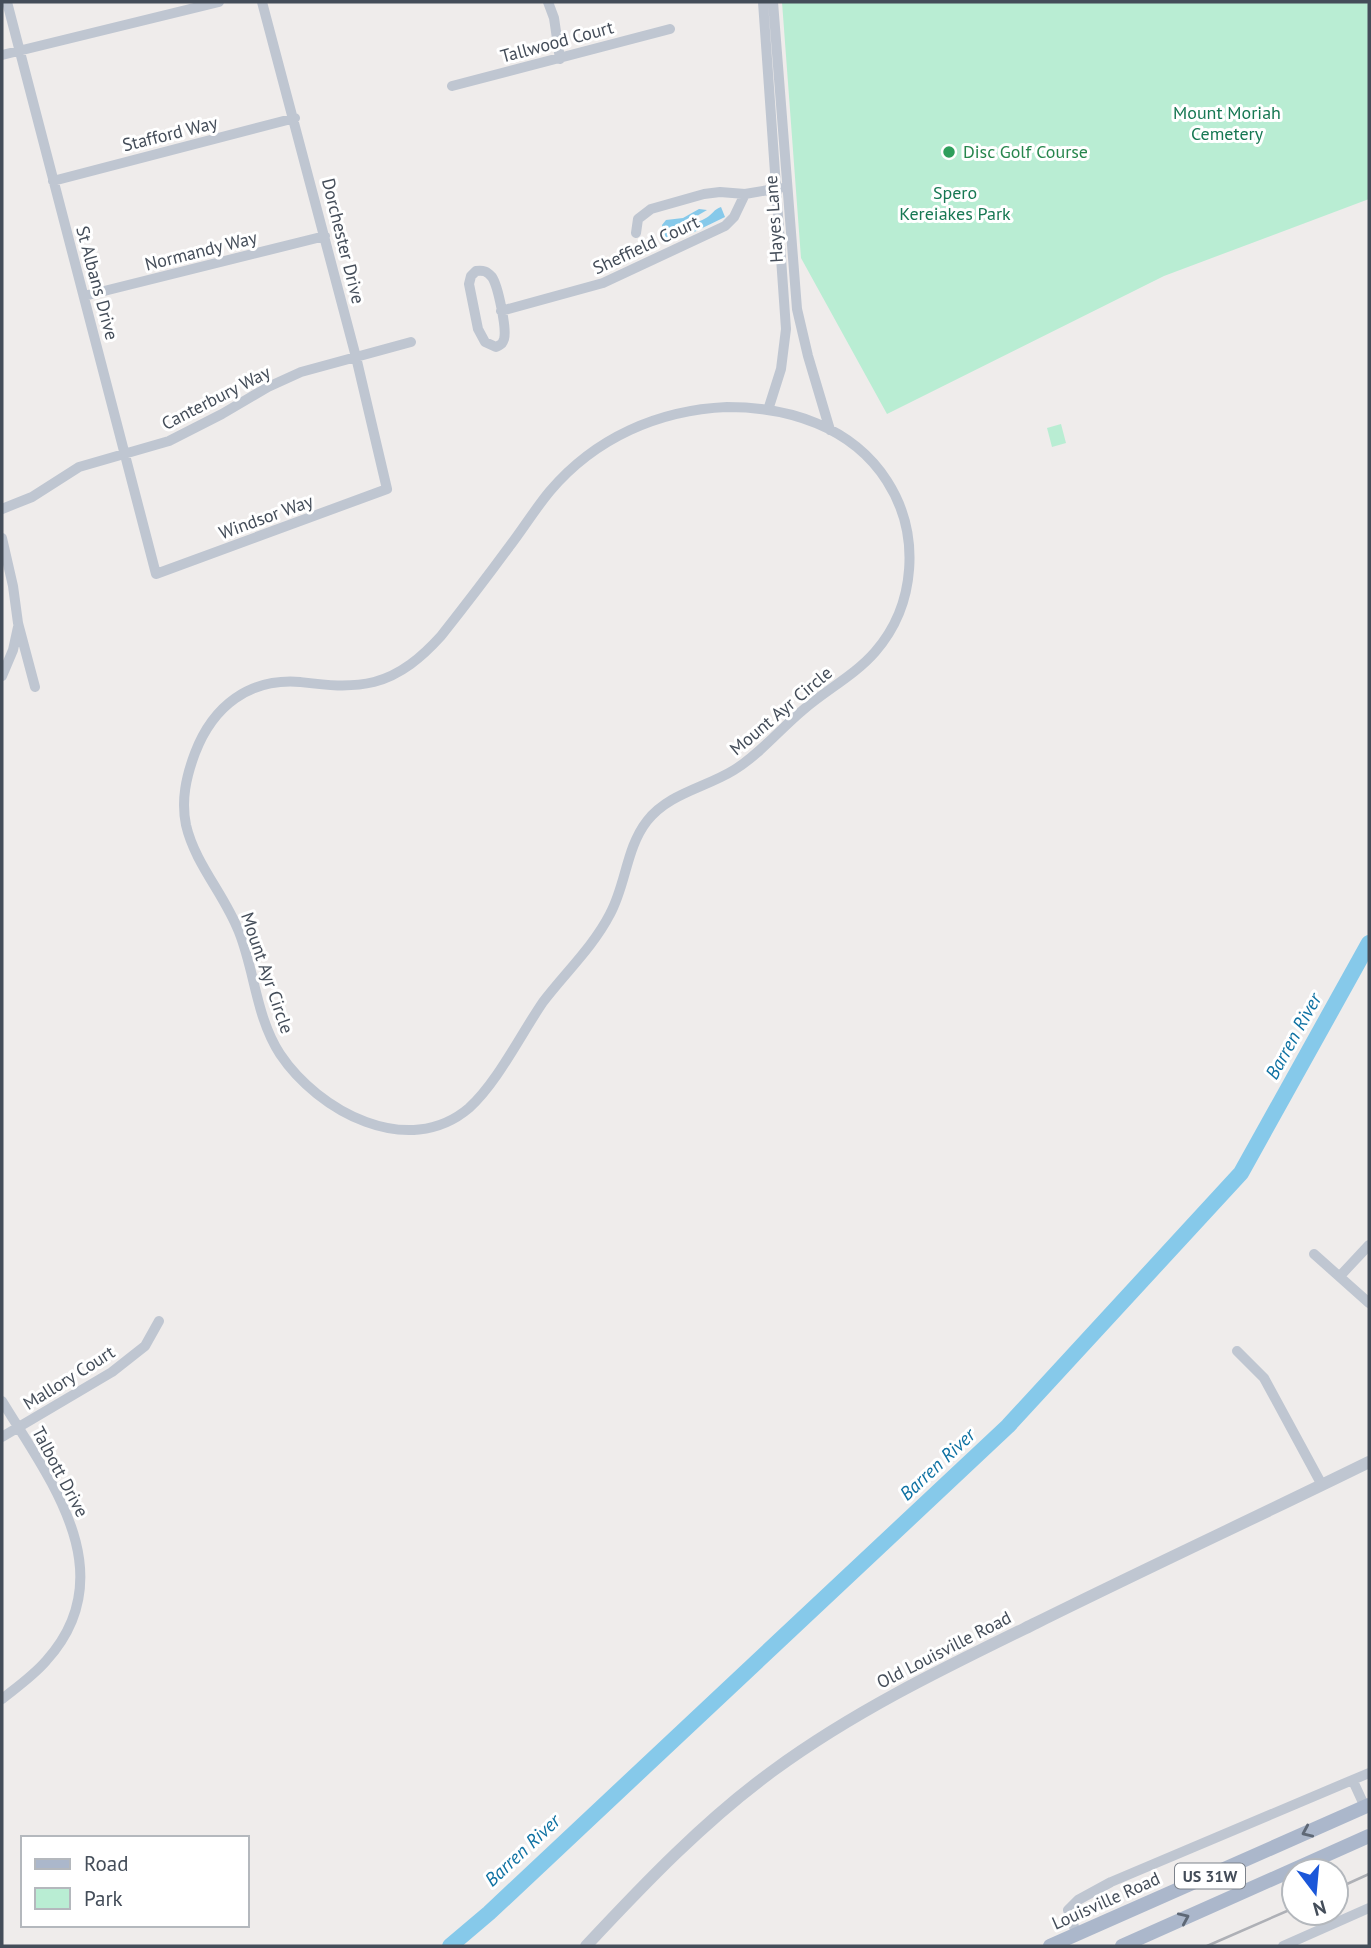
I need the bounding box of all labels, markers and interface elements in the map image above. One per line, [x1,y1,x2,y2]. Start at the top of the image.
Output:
street label: Tallwood Court [498,15,616,68]
park label: Mount Moriah Cemetery [1173,101,1281,145]
street label: Stafford Way [120,110,220,156]
place label: Disc Golf Course [963,140,1088,163]
marker: Disc Golf Course [941,144,957,160]
street label: Hayes Lane [759,175,788,264]
street label: Dorchester Drive [317,176,370,306]
park label: Spero Kereiakes Park [899,181,1011,225]
street label: Sheffield Court [589,210,703,279]
street label: St Albans Drive [71,223,124,342]
street label: Normandy Way [142,225,260,276]
street label: Canterbury Way [157,360,275,435]
street label: Windsor Way [216,489,317,544]
street label: Mount Ayr Circle [725,661,837,760]
street label: Mount Ayr Circle [236,909,299,1036]
water label: Barren River [1260,987,1327,1083]
street label: Mallory Court [19,1340,119,1415]
water label: Barren River [894,1422,981,1505]
street label: Talbott Drive [27,1423,94,1521]
street label: Old Louisville Road [873,1606,1015,1693]
water label: Barren River [479,1808,566,1891]
one-way arrow [1302,1824,1314,1838]
legend [21,1836,248,1927]
text: Road [84,1850,128,1877]
north arrow [1280,1857,1350,1927]
road number: US 31W [1175,1864,1245,1888]
street label: Louisville Road [1048,1866,1163,1935]
text: Park [84,1885,123,1912]
text: N [1310,1895,1329,1922]
one-way arrow [1177,1912,1189,1926]

